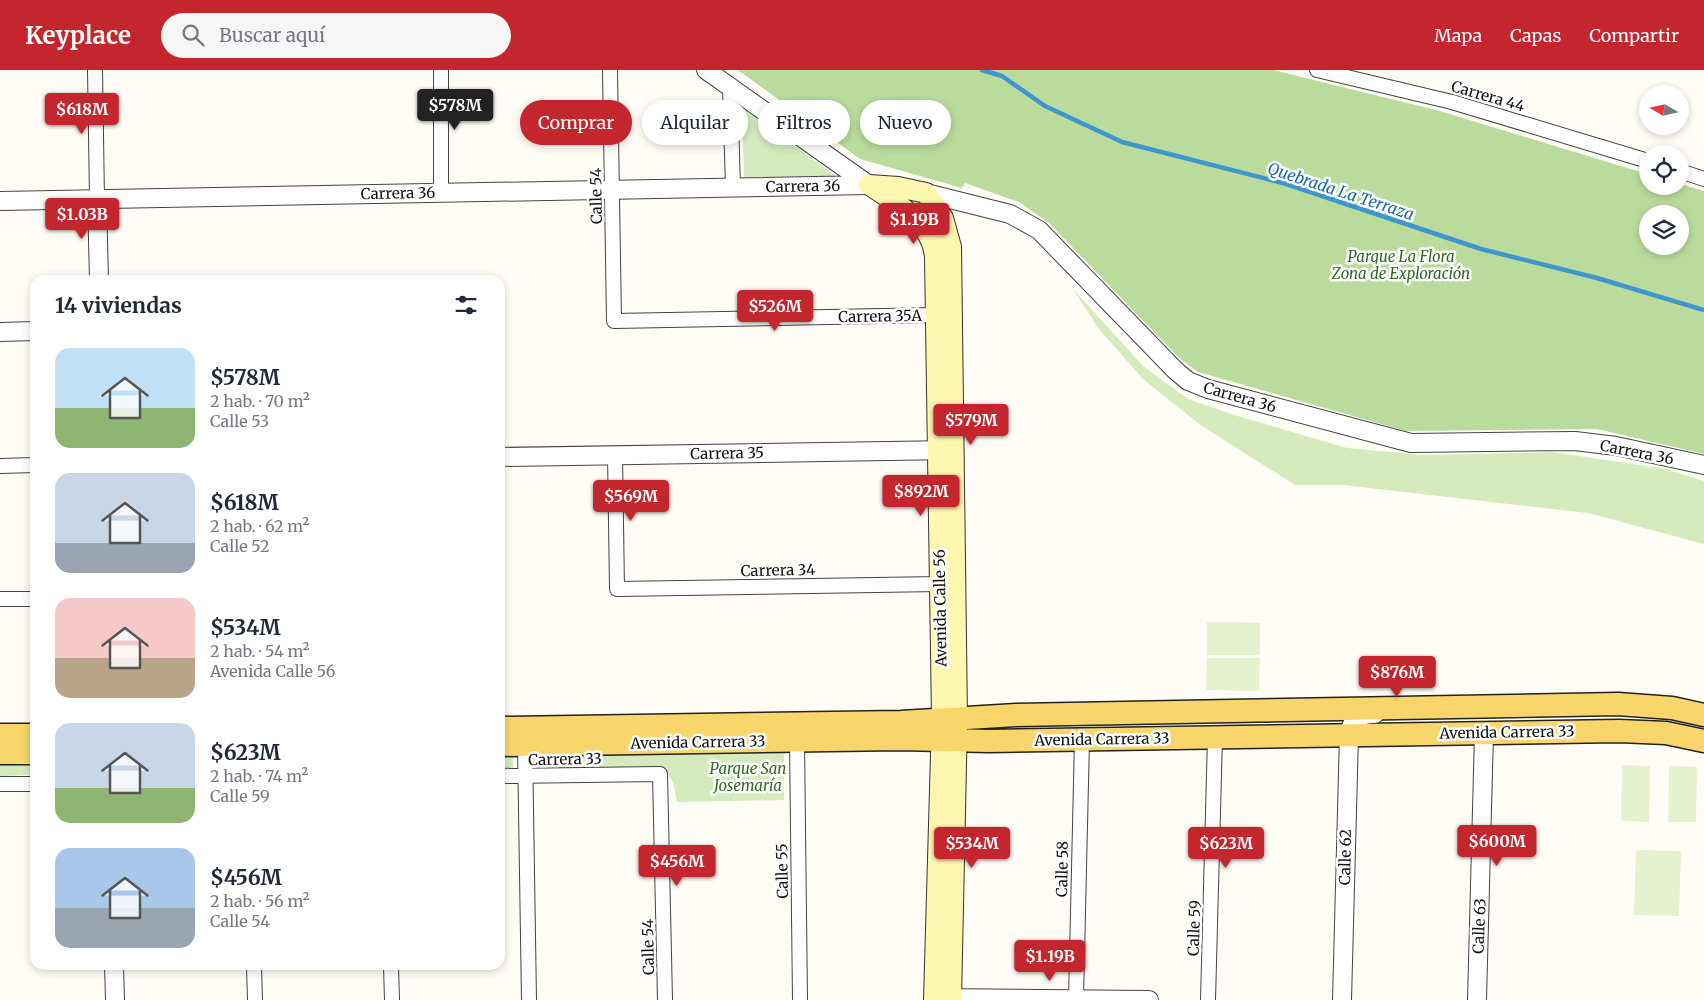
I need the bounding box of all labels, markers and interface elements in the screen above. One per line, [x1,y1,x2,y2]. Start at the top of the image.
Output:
search box [161,13,511,58]
text: Keyplace [25,20,131,51]
icon: search [179,21,207,49]
text: Buscar aquí [219,23,325,47]
text: Mapa [1434,24,1482,47]
text: Capas [1510,24,1561,47]
text: Compartir [1589,24,1679,47]
street label: Carrera 44 [1449,76,1527,116]
north arrow [1639,85,1689,135]
map controls [1639,85,1689,255]
pin: $578M [420,88,490,131]
pin: $618M [47,92,117,135]
text: $578M [428,95,482,115]
text: $618M [56,99,108,119]
chip: Comprar [520,100,632,145]
chip: Alquilar [642,100,748,145]
chip: Filtros [758,100,850,145]
chip: Nuevo [860,100,951,145]
button: locate [1639,145,1689,195]
water label: Quebrada La Terraza [1265,158,1417,224]
street label: Calle 54 [586,168,606,224]
street label: Carrera 36 [766,176,840,196]
street label: Carrera 36 [361,183,435,203]
pin: $1.03B [41,198,123,240]
pin: $1.19B [873,202,955,245]
text: $1.03B [56,204,108,224]
button: layers [1639,205,1689,255]
text: $1.19B [889,209,939,229]
park label: Parque La Flora Zona de Exploración [1331,247,1470,283]
pin: $526M [740,290,810,332]
icon: filters [452,291,480,319]
text: 14 viviendas [55,292,182,319]
text: $526M [748,296,802,316]
street label: Carrera 35A [838,306,922,326]
text: $578M [210,364,280,391]
icon: home [95,368,155,428]
street label: Carrera 36 [1202,378,1278,416]
text: 2 hab. · 70 m² [210,391,310,411]
pin: $579M [936,404,1006,446]
text: $579M [944,410,998,430]
text: Calle 53 [210,411,269,431]
street label: Carrera 36 [1599,436,1675,468]
street label: Carrera 35 [690,443,764,463]
pin: $892M [886,474,956,517]
pin: $569M [596,480,666,522]
text: $892M [893,481,949,501]
text: $569M [604,486,658,506]
text: $618M [210,489,279,516]
icon: home [95,493,155,553]
text: 2 hab. · 62 m² [210,516,309,536]
text: Calle 52 [210,536,269,556]
street label: Avenida Calle 56 [929,549,951,668]
street label: Carrera 34 [740,560,816,580]
text: $534M [210,614,281,641]
icon: home [95,618,155,678]
text: 2 hab. · 54 m² [210,641,310,661]
pin: $876M [1362,656,1432,698]
text: Avenida Calle 56 [210,661,335,681]
text: $876M [1370,662,1424,682]
street label: Avenida Carrera 33 [1438,721,1575,743]
street label: Avenida Carrera 33 [1033,728,1170,750]
street label: Avenida Carrera 33 [629,731,766,753]
text: $623M [210,739,281,766]
icon: home [95,743,155,803]
street label: Carrera 33 [528,749,602,769]
park label: Parque San Josemaría [710,759,786,795]
text: 2 hab. · 74 m² [210,766,308,786]
text: Calle 59 [210,786,270,806]
pin: $600M [1462,824,1532,867]
pin: $534M [937,826,1007,869]
pin: $623M [1191,826,1261,869]
street label: Calle 62 [1335,829,1355,885]
text: $600M [1468,831,1526,851]
text: $534M [945,833,999,853]
text: $623M [1199,833,1253,853]
street label: Calle 58 [1052,841,1072,897]
street label: Calle 55 [772,843,792,899]
pin: $456M [642,844,712,887]
text: $456M [650,851,704,871]
text: $456M [210,864,282,891]
icon: home [95,868,155,928]
text: 2 hab. · 56 m² [210,891,309,911]
street label: Calle 63 [1469,898,1489,954]
street label: Calle 59 [1184,900,1204,956]
text: Calle 54 [210,911,270,931]
street label: Calle 54 [638,919,658,975]
pin: $1.19B [1009,940,1091,982]
text: $1.19B [1025,946,1075,966]

